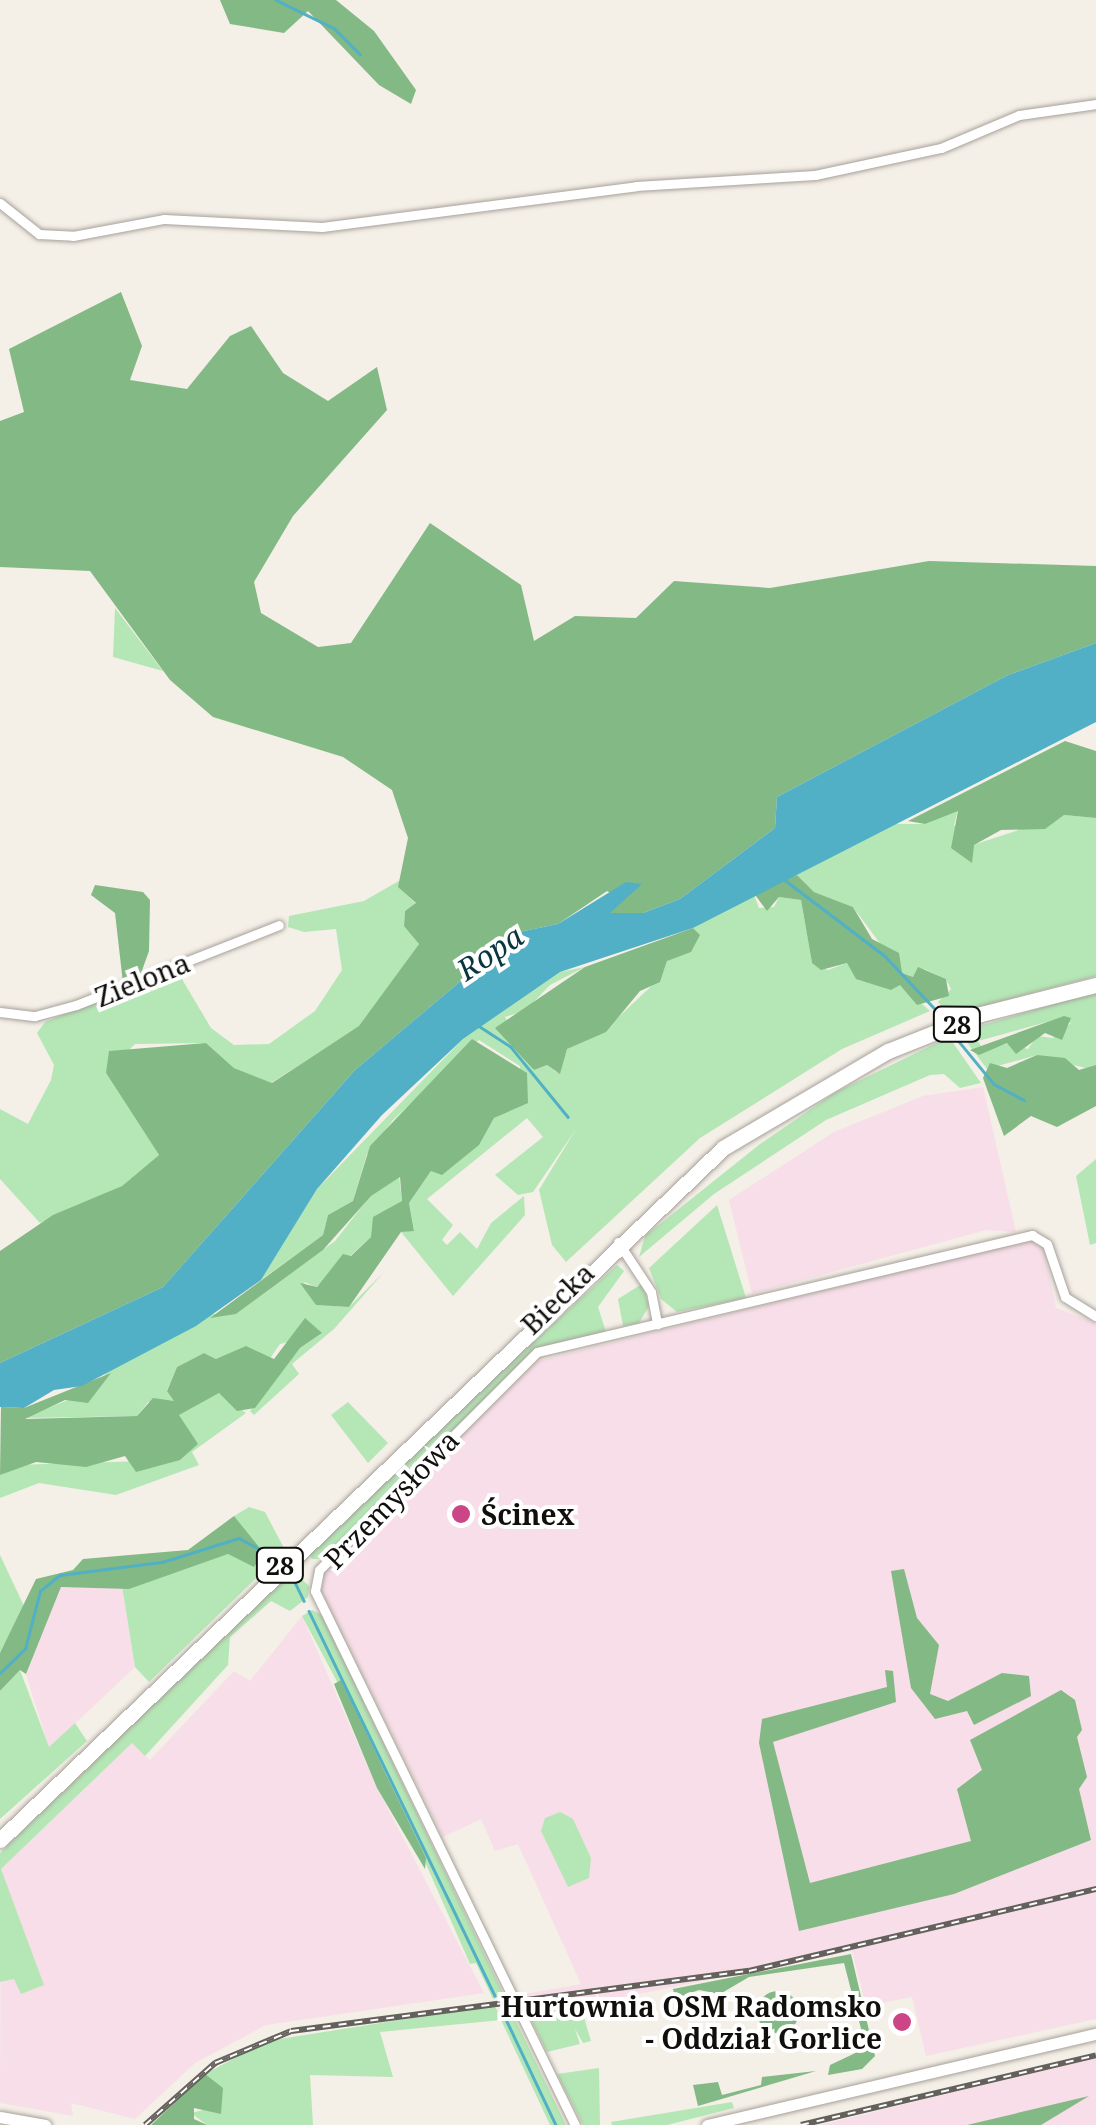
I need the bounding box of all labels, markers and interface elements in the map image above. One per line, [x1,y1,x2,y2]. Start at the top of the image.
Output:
water label: Ropa [450,918,530,988]
street label: Zielona [90,945,194,1013]
road number: 28 [932,1004,982,1044]
street label: Biecka [514,1255,600,1341]
street label: Przemysłowa [317,1423,465,1575]
place label: Ścinex [481,1497,575,1531]
marker: Ścinex [450,1503,472,1525]
road number: 28 [255,1545,305,1585]
place label: Hurtownia OSM Radomsko - Oddział Gorlice [501,1989,882,2055]
marker: Hurtownia OSM Radomsko - Oddział Gorlice [891,2011,913,2033]

